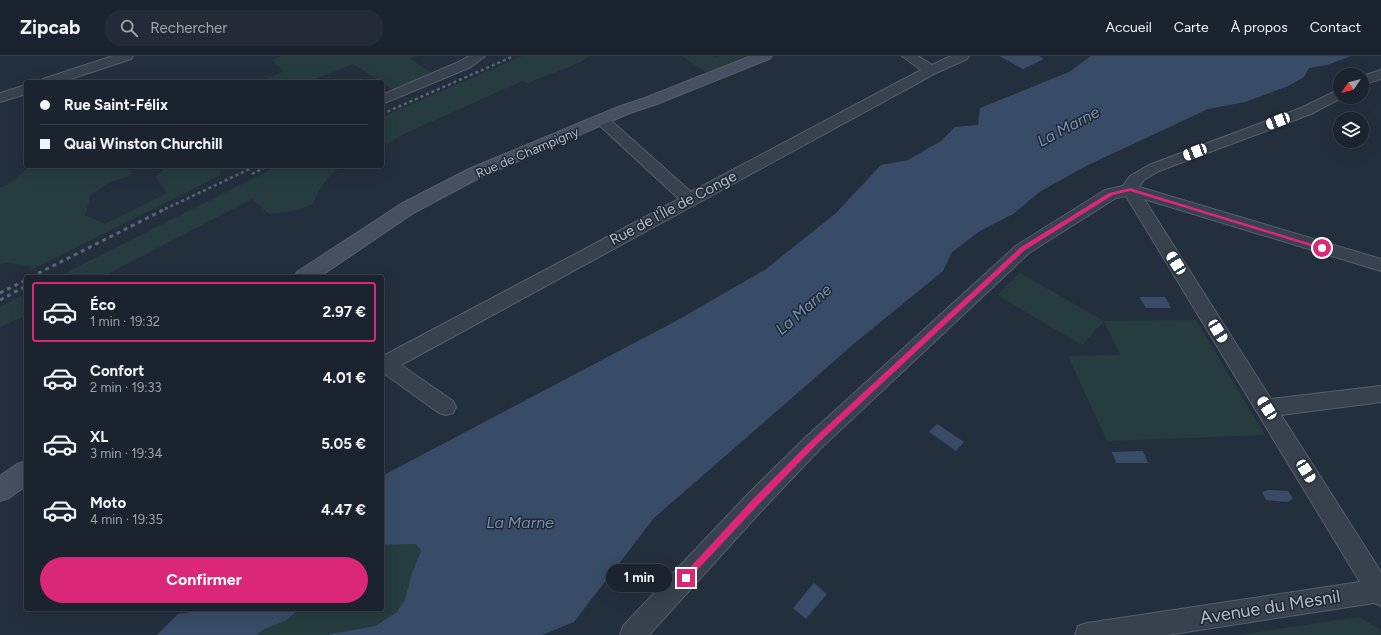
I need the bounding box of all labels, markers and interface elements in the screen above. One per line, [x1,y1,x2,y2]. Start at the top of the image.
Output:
search box [104,10,384,46]
text: Zipcab [20,16,80,39]
icon: search [118,17,140,39]
text: Rechercher [150,19,227,37]
text: Accueil [1106,19,1152,36]
text: Carte [1174,19,1209,36]
text: À propos [1231,19,1288,36]
text: Contact [1310,19,1361,36]
north arrow [1333,68,1369,104]
map controls [1333,68,1369,148]
text: Rue Saint-Félix [64,96,168,114]
water label: La Marne [1034,102,1103,151]
car [1265,111,1291,131]
button: layers [1333,112,1369,148]
street label: Rue de Champigny [474,124,581,181]
text: Quai Winston Churchill [64,135,222,153]
car [1182,142,1208,162]
street label: Rue de l'Île de Conge [606,167,740,249]
route start [1313,239,1331,257]
car [1165,250,1187,276]
water label: La Marne [772,280,835,339]
icon: car [42,294,78,330]
text: Éco [90,296,116,314]
text: 2.97 € [323,303,366,321]
text: 1 min · 19:32 [90,314,160,329]
car [1207,318,1229,344]
icon: car [42,360,78,396]
text: Confort [90,362,144,380]
text: 4.01 € [323,369,366,387]
text: 2 min · 19:33 [90,380,162,395]
car [1256,395,1278,421]
icon: car [42,426,78,462]
text: XL [90,428,108,446]
text: 5.05 € [321,435,366,453]
text: 3 min · 19:34 [90,446,163,461]
car [1295,458,1317,484]
icon: car [42,492,78,528]
text: Moto [90,494,126,512]
text: 4.47 € [321,501,366,519]
text: 4 min · 19:35 [90,512,163,527]
water label: La Marne [486,513,554,532]
button: Confirmer [40,557,368,603]
callout: 1 min [606,564,672,592]
route end [677,569,695,587]
text: 1 min [624,570,654,585]
street label: Avenue du Mesnil [1198,585,1342,629]

